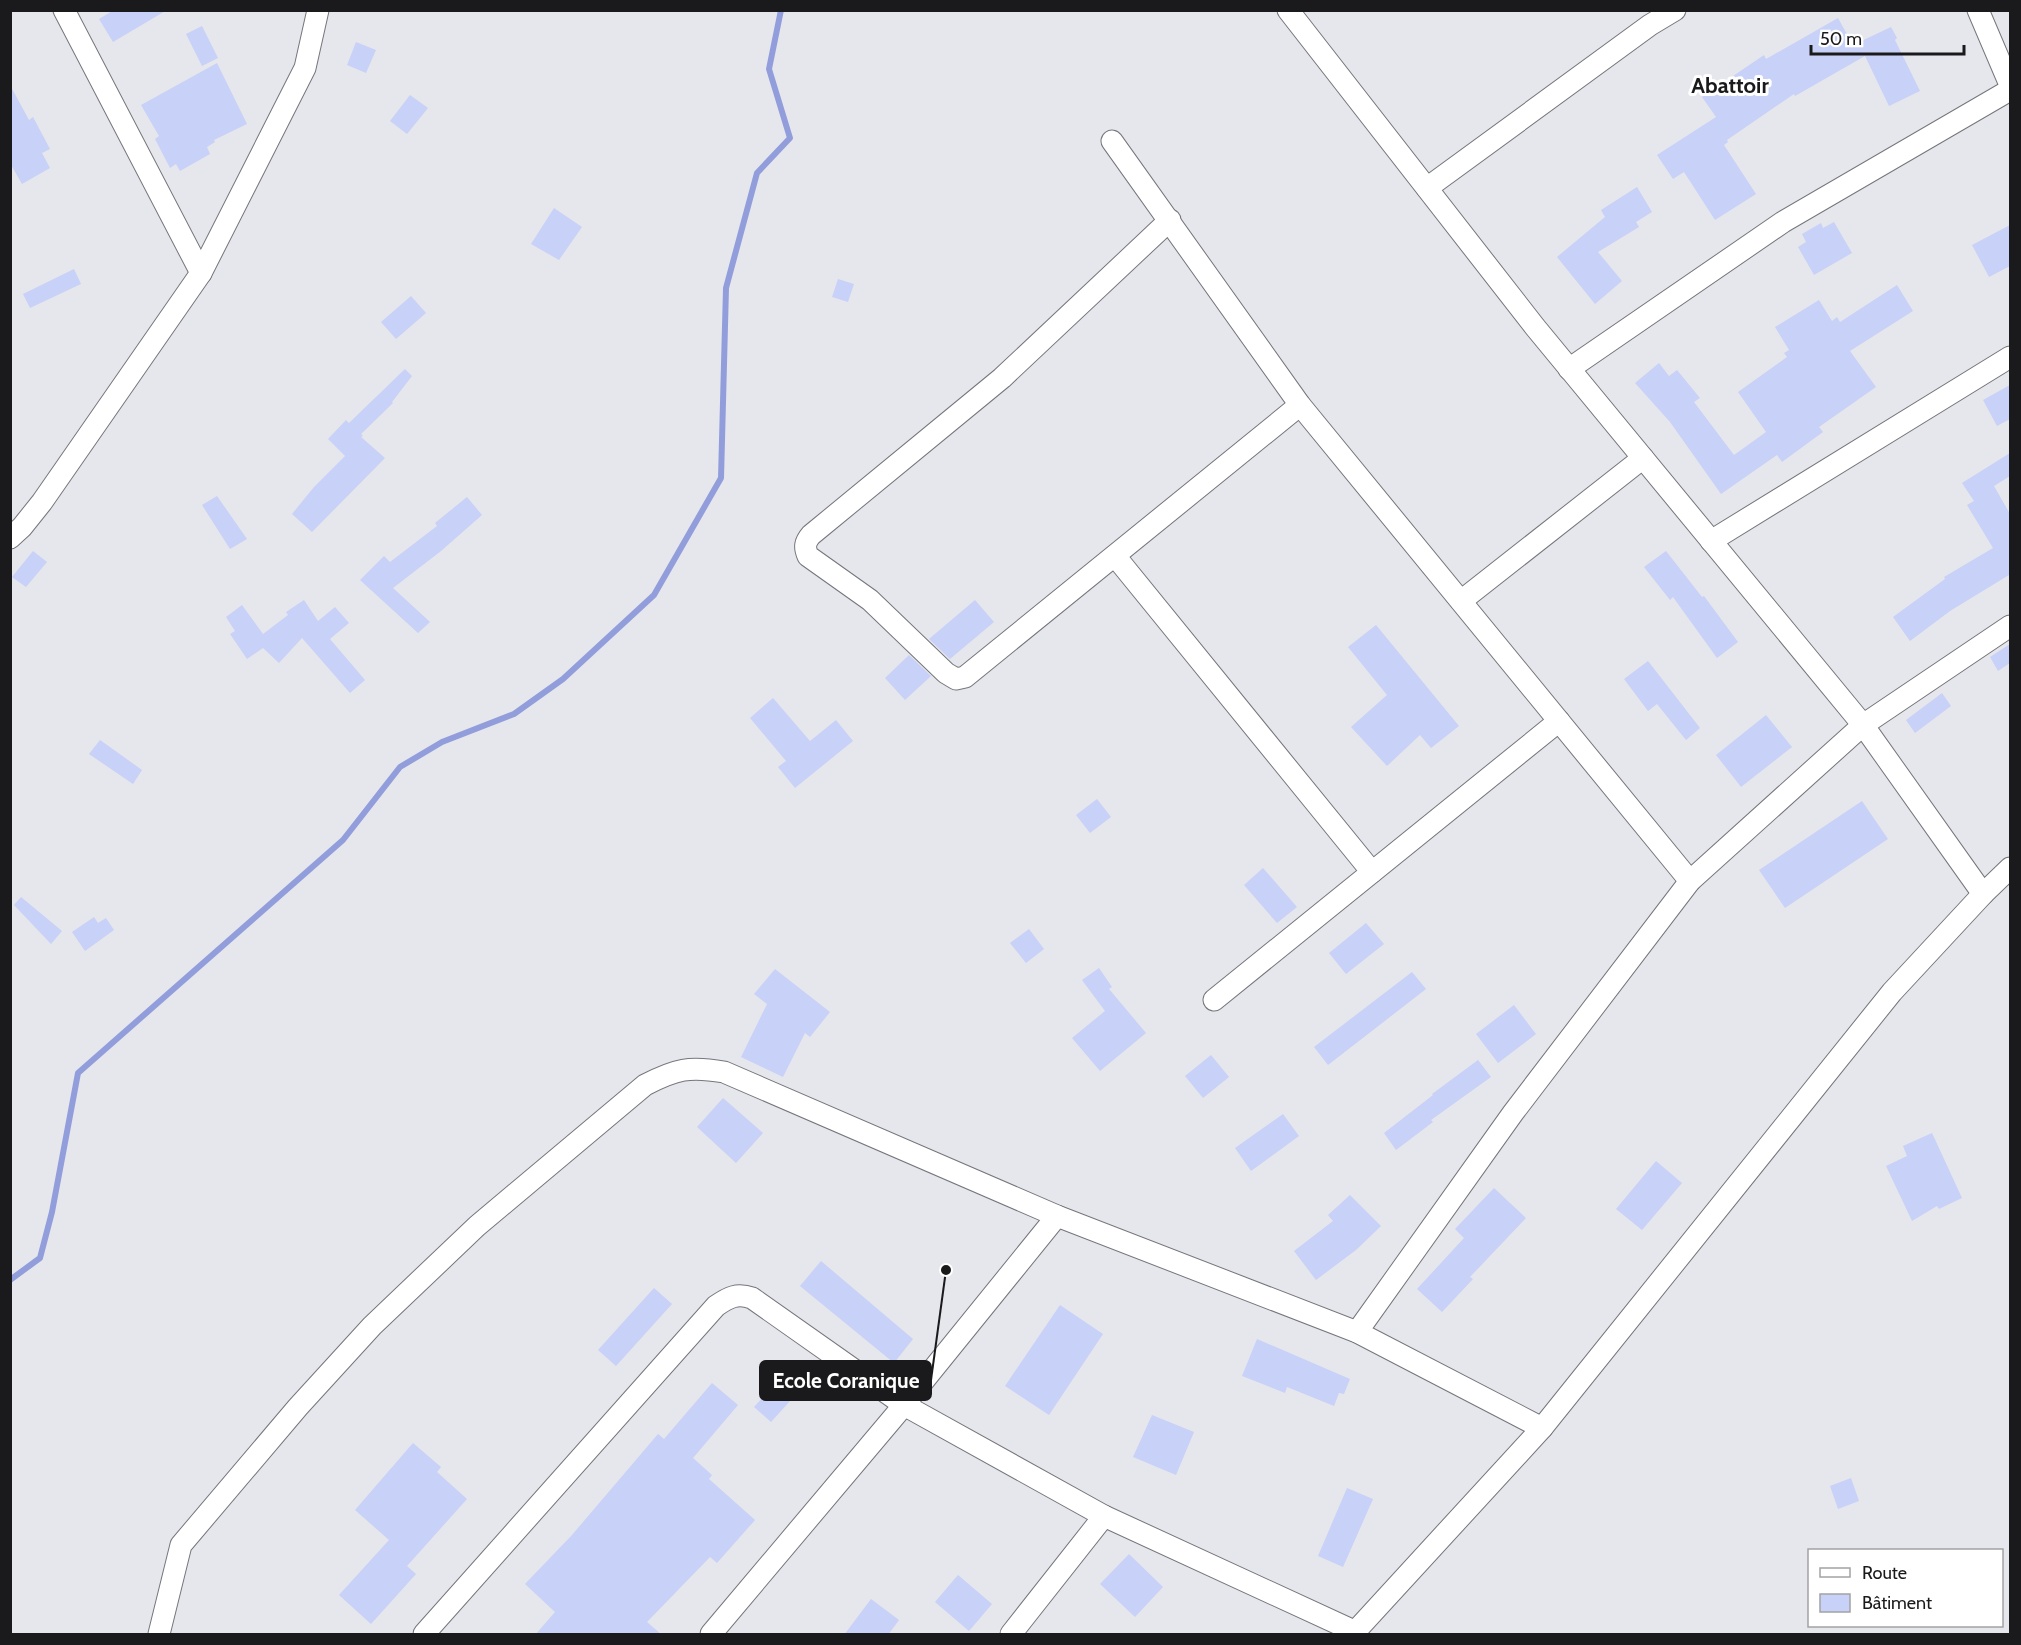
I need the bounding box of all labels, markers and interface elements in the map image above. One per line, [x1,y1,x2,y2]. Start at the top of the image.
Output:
scale bar [1811,18,1964,56]
text: 50 m [1820,28,1862,50]
district label: Abattoir [1691,72,1769,99]
callout: Ecole Coranique [760,1361,931,1400]
text: Ecole Coranique [773,1368,920,1393]
legend [1808,1549,2003,1627]
text: Route [1862,1562,1907,1584]
text: Bâtiment [1862,1592,1932,1614]

